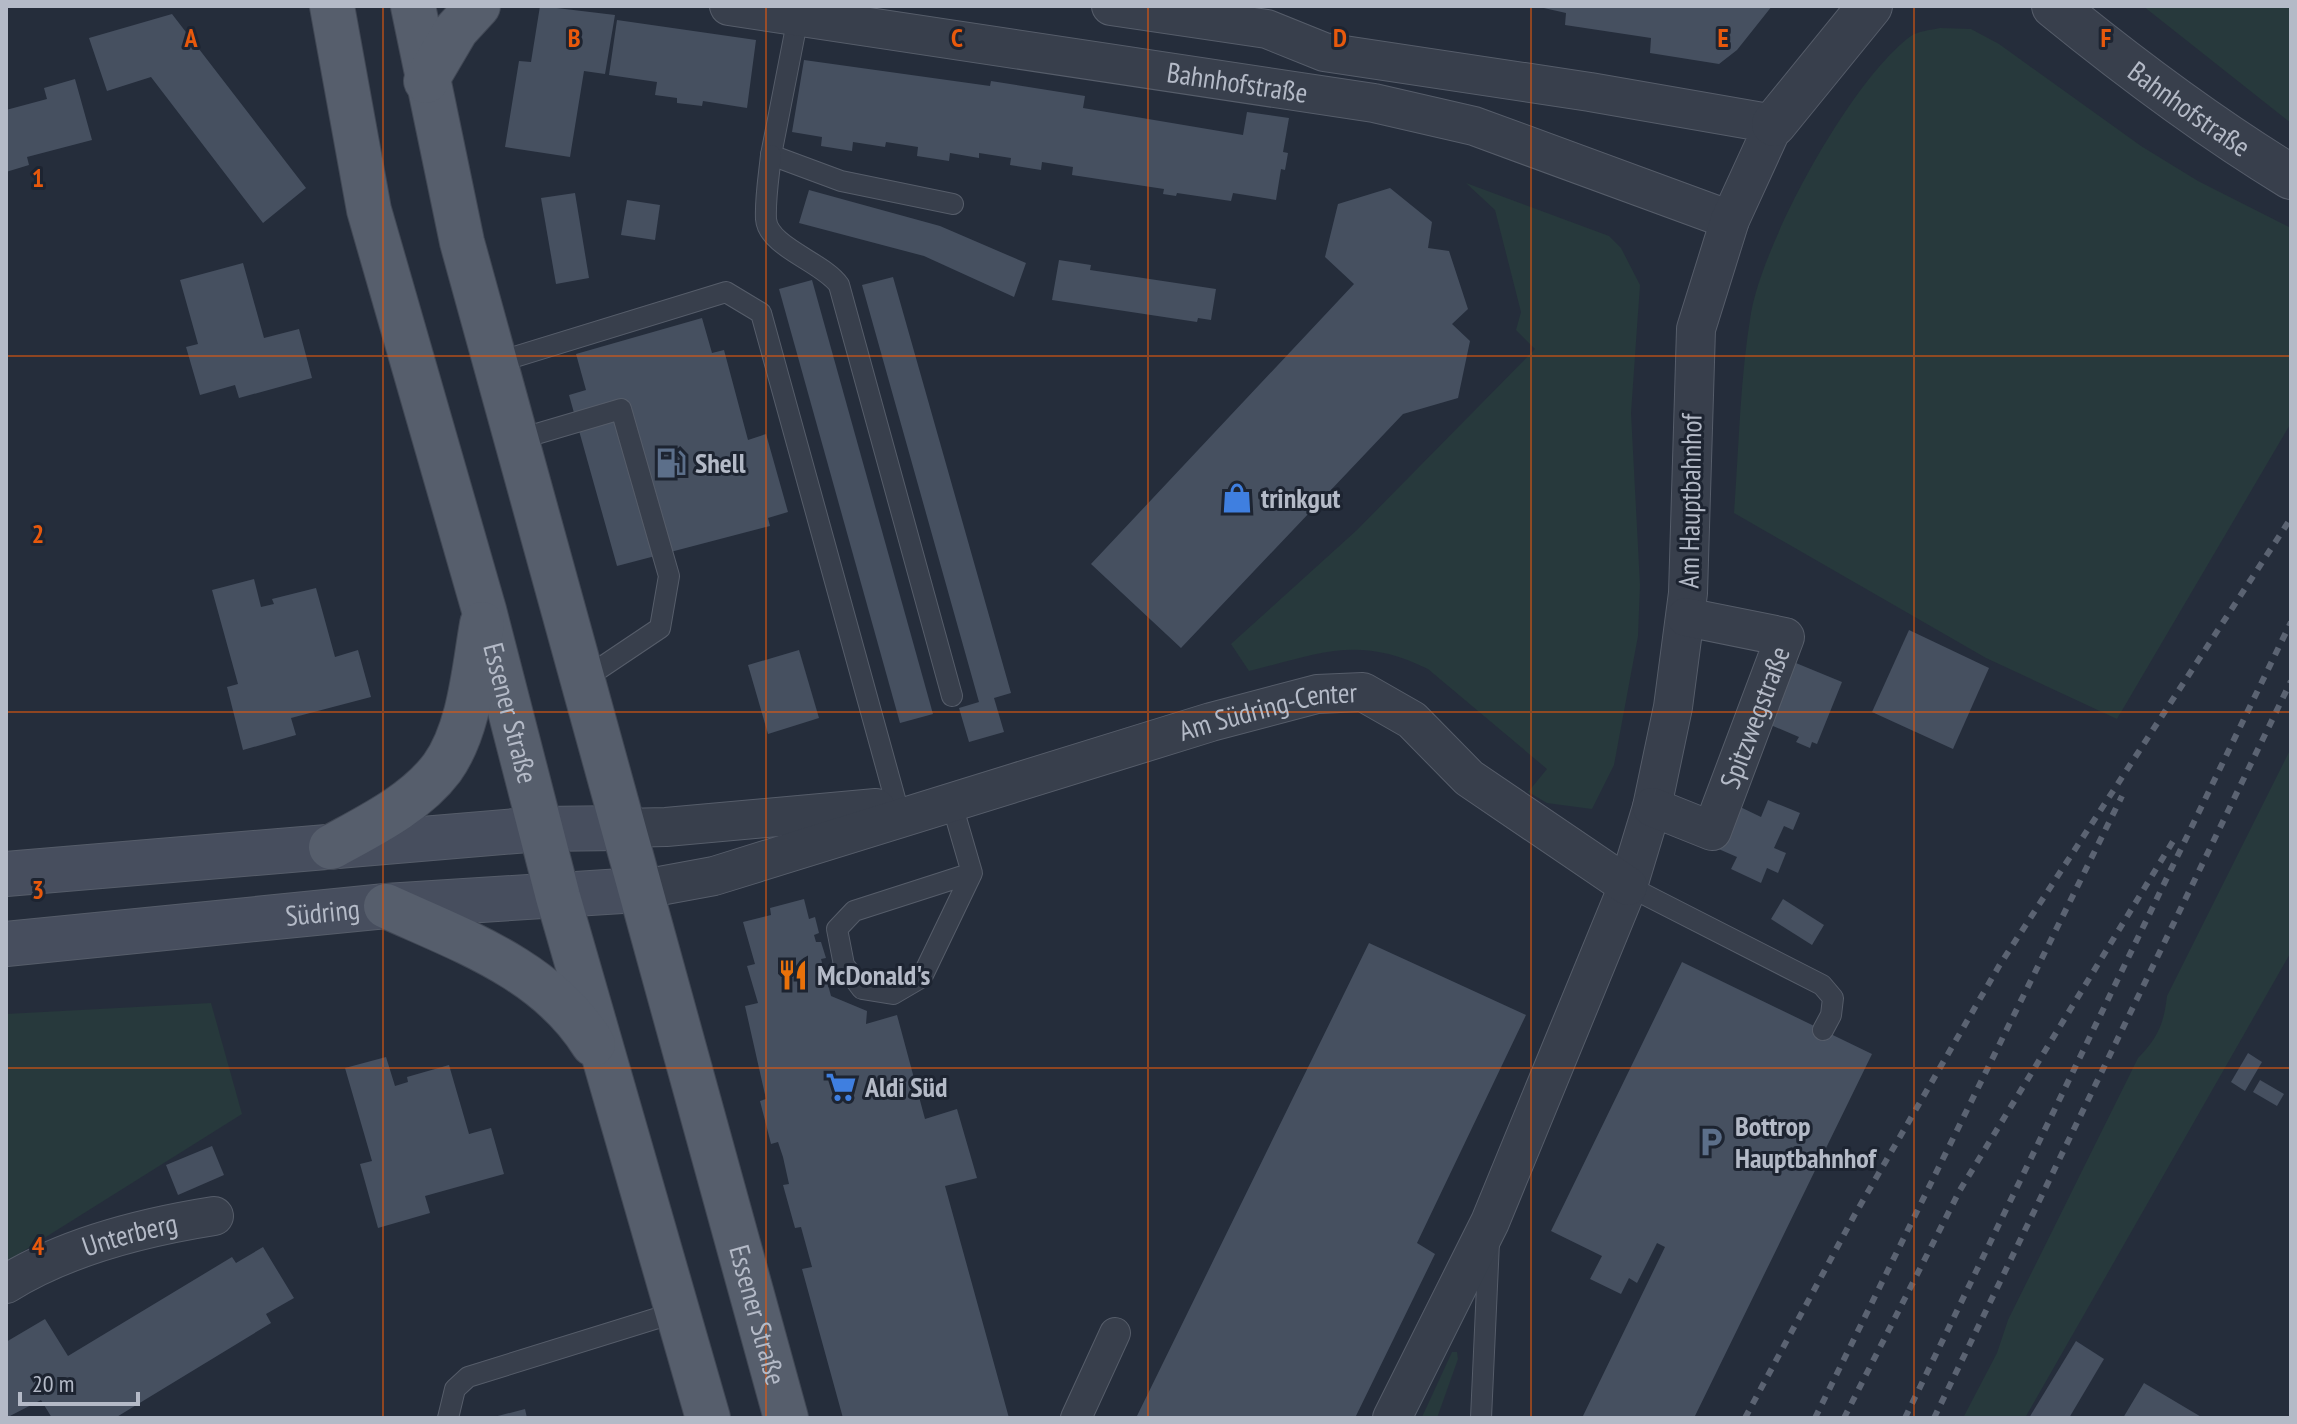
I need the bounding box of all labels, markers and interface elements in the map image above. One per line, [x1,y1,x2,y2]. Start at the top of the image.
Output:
text: A [183,21,198,54]
text: B [568,21,581,54]
text: C [951,21,963,54]
text: D [1333,21,1347,54]
text: E [1717,21,1729,54]
text: F [2101,21,2112,54]
street label: Bahnhofstraße [2121,52,2258,164]
street label: Bahnhofstraße [1165,53,1310,111]
text: 1 [32,161,44,194]
street label: Am Hauptbahnhof [1669,411,1710,589]
place label: Shell [695,444,746,481]
fuel station icon: Shell [654,446,688,480]
place label: trinkgut [1261,479,1341,516]
shop icon: trinkgut [1220,481,1254,515]
text: 2 [32,517,44,550]
street label: Essener Straße [475,639,547,787]
street label: Spitzwegstraße [1711,641,1798,794]
street label: Am Südring-Center [1174,673,1358,749]
text: 3 [32,873,44,906]
street label: Südring [283,890,361,934]
place label: McDonald's [817,956,931,993]
restaurant icon: McDonald's [776,958,810,992]
place label: Aldi Süd [864,1068,948,1105]
supermarket icon: Aldi Süd [824,1070,858,1104]
place label: Bottrop Hauptbahnhof [1735,1107,1878,1176]
parking icon: Bottrop Hauptbahnhof [1694,1125,1728,1159]
street label: Unterberg [77,1204,181,1265]
text: 4 [32,1229,45,1262]
street label: Essener Straße [721,1241,795,1389]
scale bar [20,1356,138,1406]
text: 20 m [32,1368,74,1399]

